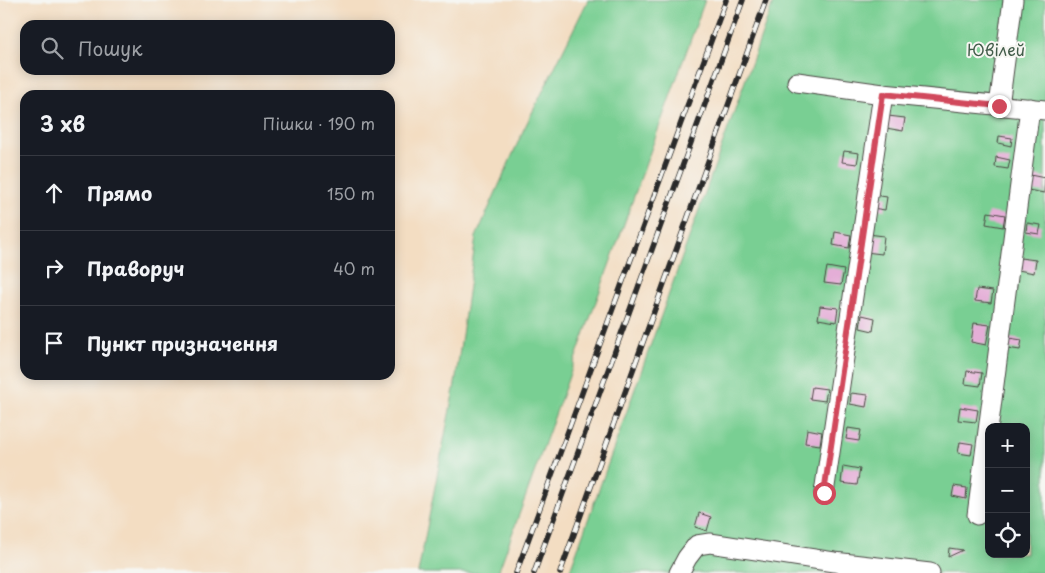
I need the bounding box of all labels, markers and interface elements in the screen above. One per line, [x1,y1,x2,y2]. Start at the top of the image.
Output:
search box [20,20,395,75]
icon: search [38,34,66,62]
text: Пошук [78,34,143,62]
park label: Ювілей [967,37,1025,61]
route end [988,95,1011,118]
text: 3 хв [40,107,85,139]
text: Пішки · 190 m [263,111,375,135]
icon: ahead [40,179,68,207]
text: Прямо [87,179,152,207]
text: 150 m [327,181,375,205]
icon: right [40,254,68,282]
text: Праворуч [87,254,184,282]
text: 40 m [333,256,375,280]
icon: arrive [40,329,68,357]
text: Пункт призначення [87,329,278,357]
map controls [985,423,1030,558]
button: + [985,423,1030,468]
button: − [985,468,1030,513]
route start [813,482,836,505]
button: locate [985,513,1030,558]

